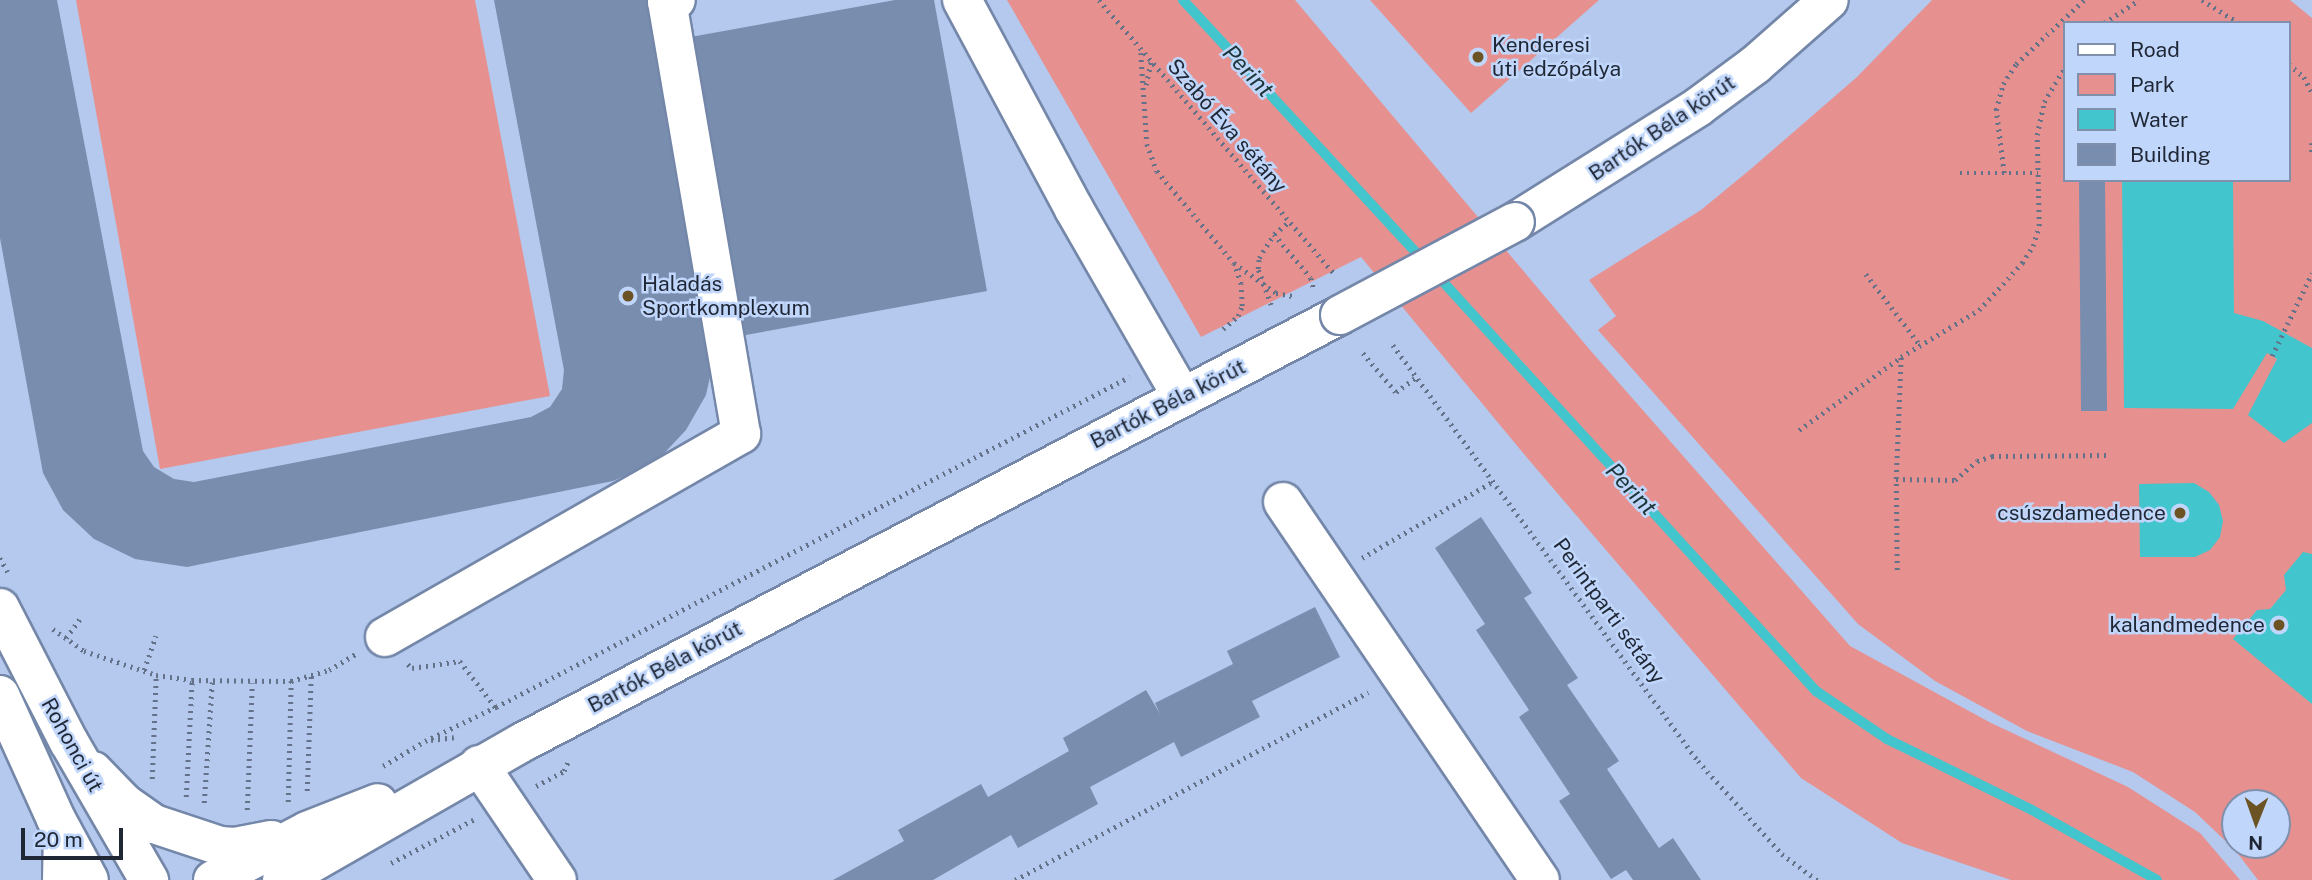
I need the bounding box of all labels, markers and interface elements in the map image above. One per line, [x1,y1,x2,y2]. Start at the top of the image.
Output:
legend [2064,21,2291,182]
place label: Kenderesi úti edzőpálya [1492,32,1621,82]
text: Road [2130,37,2180,62]
water label: Perint [1217,39,1279,103]
marker: Kenderesi úti edzőpálya [1470,49,1486,65]
street label: Szabó Éva sétány [1162,54,1292,198]
street label: Bartók Béla körút [1584,70,1740,186]
text: Park [2130,72,2175,97]
text: Water [2130,107,2188,132]
text: Building [2130,142,2211,167]
place label: Haladás Sportkomplexum [642,271,810,321]
marker: Haladás Sportkomplexum [620,288,636,304]
street label: Bartók Béla körút [1086,354,1250,454]
water label: Perint [1600,457,1662,521]
place label: csúszdamedence [1997,500,2166,526]
marker: csúszdamedence [2172,505,2188,521]
street label: Perintparti sétány [1548,533,1670,689]
place label: kalandmedence [2109,612,2265,638]
street label: Bartók Béla körút [584,616,746,718]
marker: kalandmedence [2271,617,2287,633]
street label: Rohonci út [36,694,108,796]
north arrow [2221,789,2291,859]
scale bar [24,814,126,858]
text: 20 m [34,827,83,852]
text: N [2248,832,2263,854]

